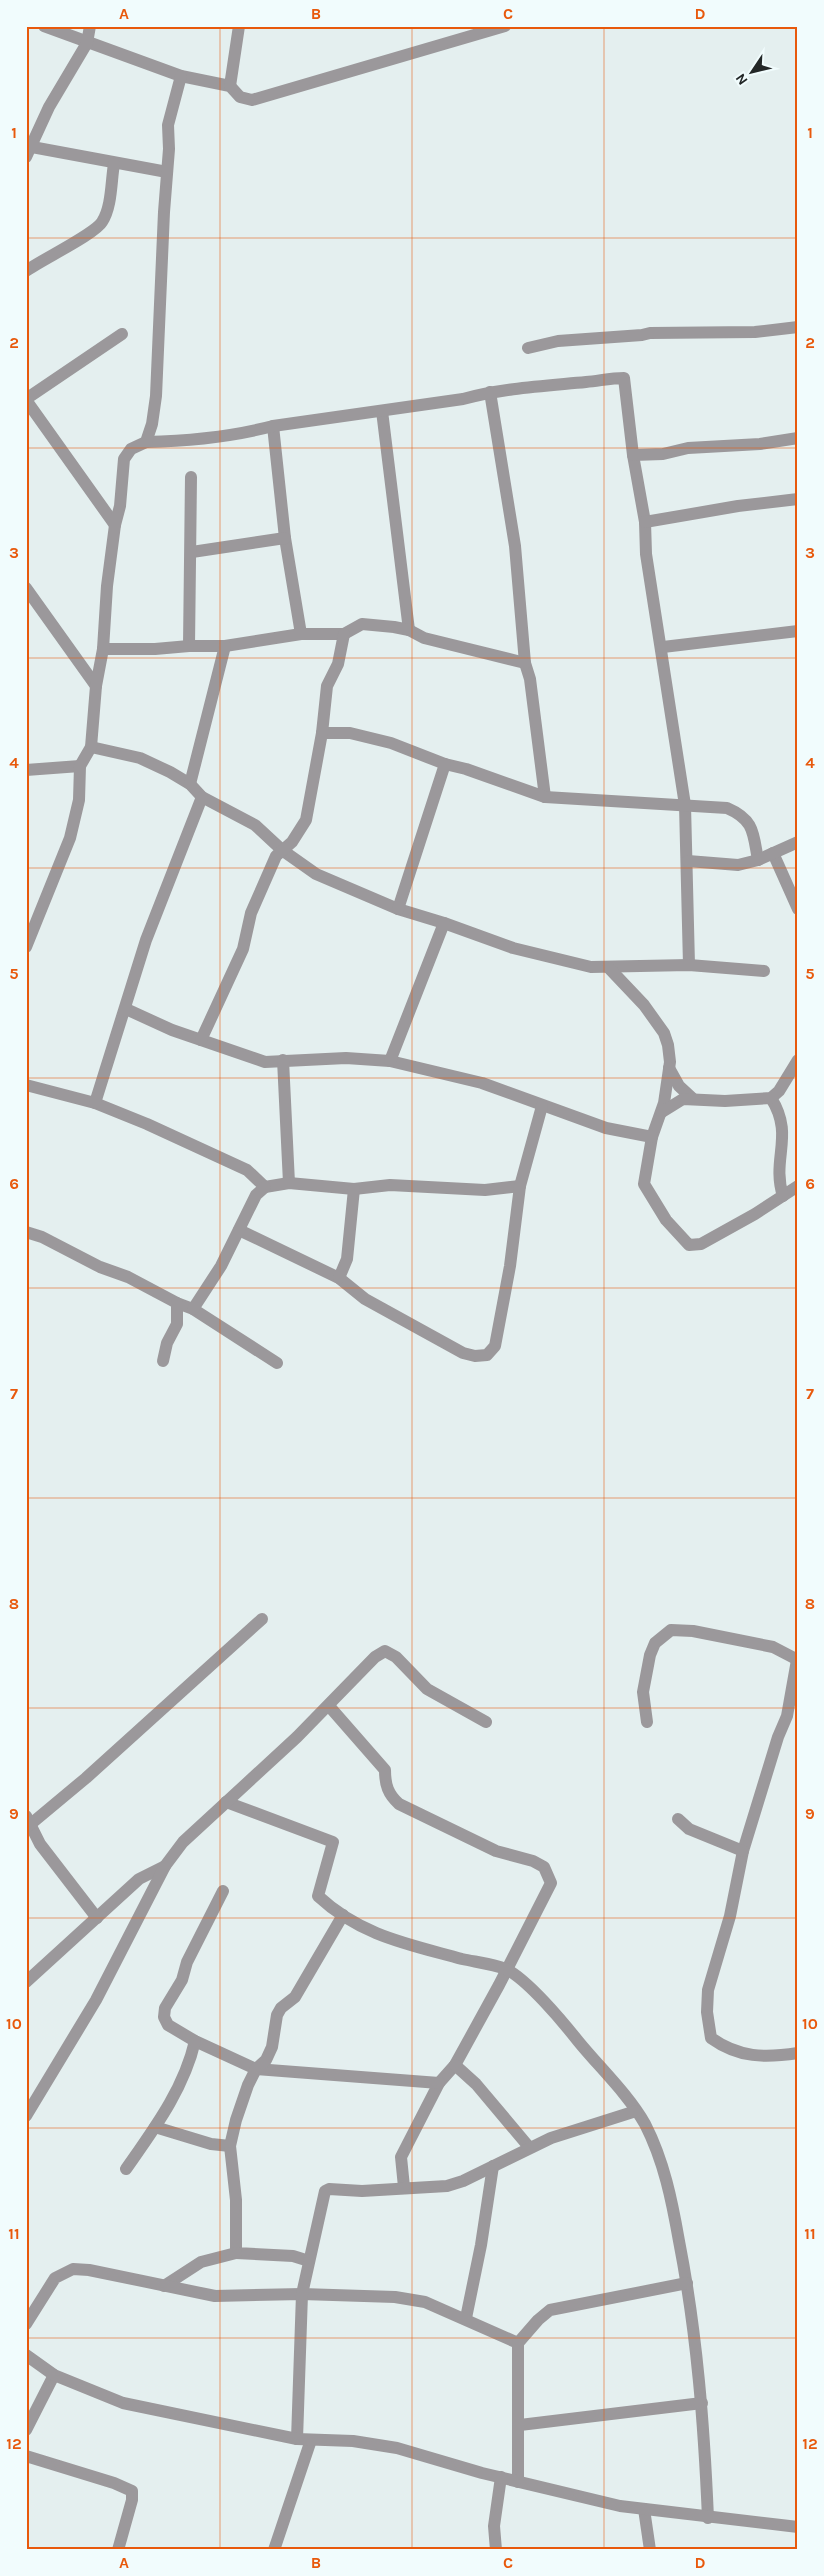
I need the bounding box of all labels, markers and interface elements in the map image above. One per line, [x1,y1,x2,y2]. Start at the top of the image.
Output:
text: A [119,4,129,23]
text: B [311,4,321,23]
text: C [503,4,513,23]
text: D [695,4,706,23]
north arrow [726,48,776,98]
text: N [732,70,752,88]
text: 1 [11,123,17,142]
text: 1 [807,123,813,142]
text: 2 [9,333,19,352]
text: 2 [805,333,815,352]
text: 3 [9,543,19,562]
text: 3 [805,543,815,562]
text: 4 [9,753,19,772]
text: 4 [805,753,815,772]
text: 5 [9,964,19,983]
text: 5 [805,964,815,983]
text: 6 [9,1174,19,1193]
text: 6 [805,1174,815,1193]
text: 7 [10,1384,18,1403]
text: 7 [806,1384,814,1403]
text: 8 [9,1594,19,1613]
text: 8 [805,1594,815,1613]
text: 9 [9,1804,19,1823]
text: 9 [805,1804,815,1823]
text: 10 [6,2014,22,2033]
text: 10 [802,2014,818,2033]
text: 11 [8,2224,20,2243]
text: 11 [804,2224,816,2243]
text: 12 [6,2434,22,2453]
text: 12 [802,2434,818,2453]
text: A [119,2553,129,2572]
text: B [311,2553,321,2572]
text: C [503,2553,513,2572]
text: D [695,2553,706,2572]

